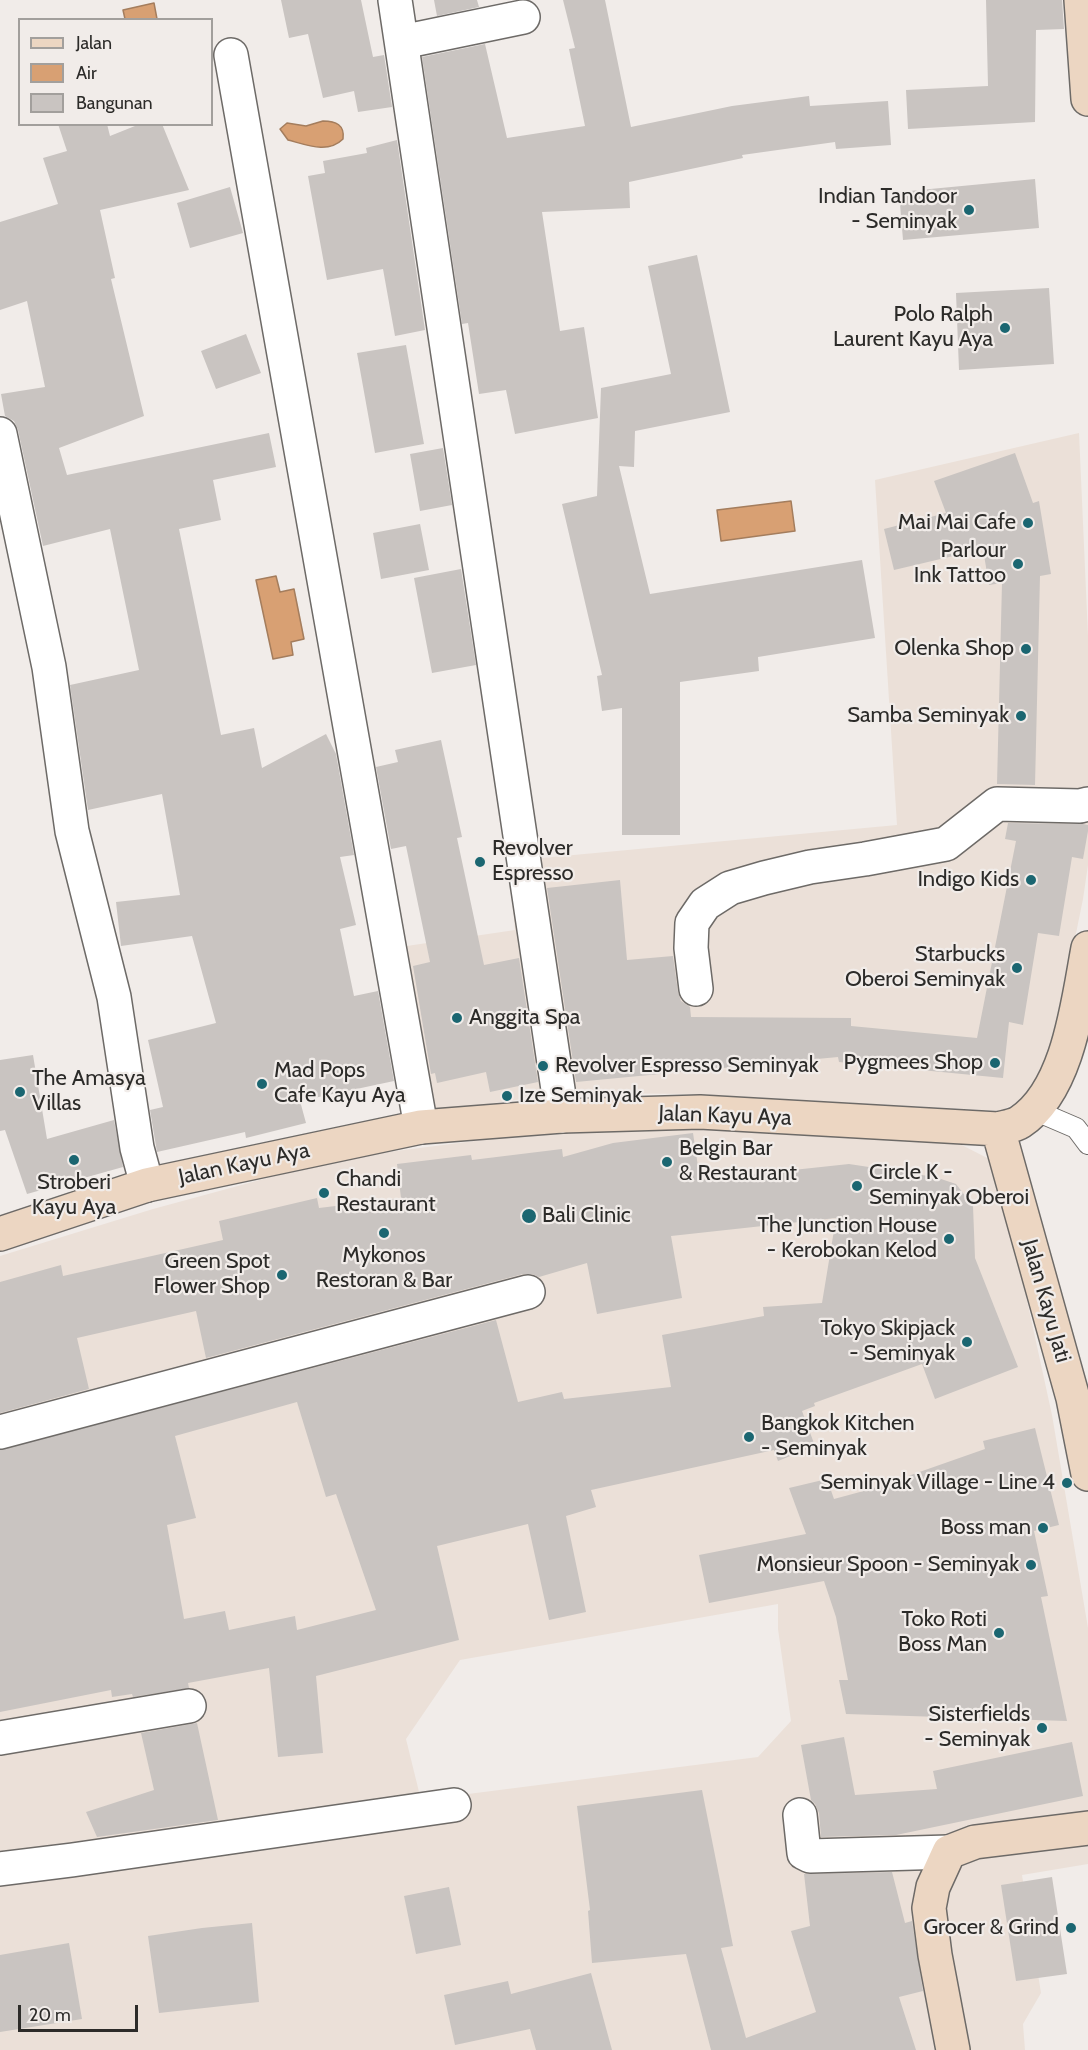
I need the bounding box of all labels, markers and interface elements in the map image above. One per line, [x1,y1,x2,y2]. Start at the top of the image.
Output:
legend [18,18,213,126]
text: Jalan [76,32,112,54]
text: Air [76,62,97,84]
text: Bangunan [76,92,153,114]
place label: Indian Tandoor - Seminyak [818,184,957,236]
marker: Indian Tandoor - Seminyak [962,203,976,217]
place label: Polo Ralph Laurent Kayu Aya [833,302,993,354]
marker: Polo Ralph Laurent Kayu Aya [998,321,1012,335]
place label: Mai Mai Cafe [898,510,1016,536]
marker: Mai Mai Cafe [1021,516,1035,530]
place label: Parlour Ink Tattoo [914,538,1006,590]
marker: Parlour Ink Tattoo [1011,557,1025,571]
place label: Olenka Shop [894,636,1014,662]
marker: Olenka Shop [1019,642,1033,656]
place label: Samba Seminyak [847,703,1009,729]
marker: Samba Seminyak [1014,709,1028,723]
place label: Revolver Espresso [492,836,574,888]
marker: Revolver Espresso [473,855,487,869]
place label: Indigo Kids [917,867,1019,893]
marker: Indigo Kids [1024,873,1038,887]
place label: Starbucks Oberoi Seminyak [845,942,1005,993]
marker: Starbucks Oberoi Seminyak [1010,961,1024,975]
place label: Anggita Spa [469,1005,580,1031]
marker: Anggita Spa [450,1011,464,1025]
place label: Pygmees Shop [844,1050,983,1076]
place label: Revolver Espresso Seminyak [555,1053,819,1079]
marker: Pygmees Shop [988,1056,1002,1070]
place label: Mad Pops Cafe Kayu Aya [274,1058,406,1110]
marker: Revolver Espresso Seminyak [536,1059,550,1073]
place label: The Amasya Villas [32,1066,146,1118]
marker: Mad Pops Cafe Kayu Aya [255,1077,269,1091]
place label: Ize Seminyak [519,1083,642,1109]
marker: The Amasya Villas [13,1085,27,1099]
marker: Ize Seminyak [500,1089,514,1103]
street label: Jalan Kayu Aya [658,1100,792,1132]
place label: Belgin Bar & Restaurant [679,1136,797,1188]
street label: Jalan Kayu Aya [176,1137,312,1191]
marker: Stroberi Kayu Aya [67,1153,81,1167]
marker: Belgin Bar & Restaurant [660,1155,674,1169]
place label: Circle K - Seminyak Oberoi [869,1160,1029,1212]
place label: Chandi Restaurant [336,1167,436,1218]
place label: Stroberi Kayu Aya [32,1170,116,1222]
marker: Circle K - Seminyak Oberoi [850,1179,864,1193]
marker: Chandi Restaurant [317,1186,331,1200]
place label: Bali Clinic [542,1203,631,1229]
marker: Bali Clinic [520,1207,538,1225]
place label: The Junction House - Kerobokan Kelod [757,1213,937,1264]
marker: Mykonos Restoran & Bar [377,1226,391,1240]
marker: The Junction House - Kerobokan Kelod [942,1232,956,1246]
street label: Jalan Kayu Jati [1016,1236,1076,1366]
place label: Mykonos Restoran & Bar [316,1243,452,1294]
place label: Green Spot Flower Shop [153,1249,270,1300]
marker: Green Spot Flower Shop [275,1268,289,1282]
place label: Tokyo Skipjack - Seminyak [821,1316,955,1368]
marker: Tokyo Skipjack - Seminyak [960,1335,974,1349]
place label: Bangkok Kitchen - Seminyak [761,1411,915,1462]
marker: Bangkok Kitchen - Seminyak [742,1430,756,1444]
place label: Seminyak Village - Line 4 [820,1470,1055,1496]
marker: Seminyak Village - Line 4 [1060,1476,1074,1490]
place label: Boss man [940,1515,1031,1541]
marker: Boss man [1036,1521,1050,1535]
place label: Monsieur Spoon - Seminyak [756,1552,1019,1578]
marker: Monsieur Spoon - Seminyak [1024,1558,1038,1572]
place label: Toko Roti Boss Man [898,1607,987,1658]
marker: Toko Roti Boss Man [992,1626,1006,1640]
place label: Sisterfields - Seminyak [924,1702,1030,1754]
marker: Sisterfields - Seminyak [1035,1721,1049,1735]
place label: Grocer & Grind [923,1915,1059,1941]
marker: Grocer & Grind [1064,1921,1078,1935]
scale bar [21,1993,141,2031]
text: 20 m [29,2004,71,2026]

